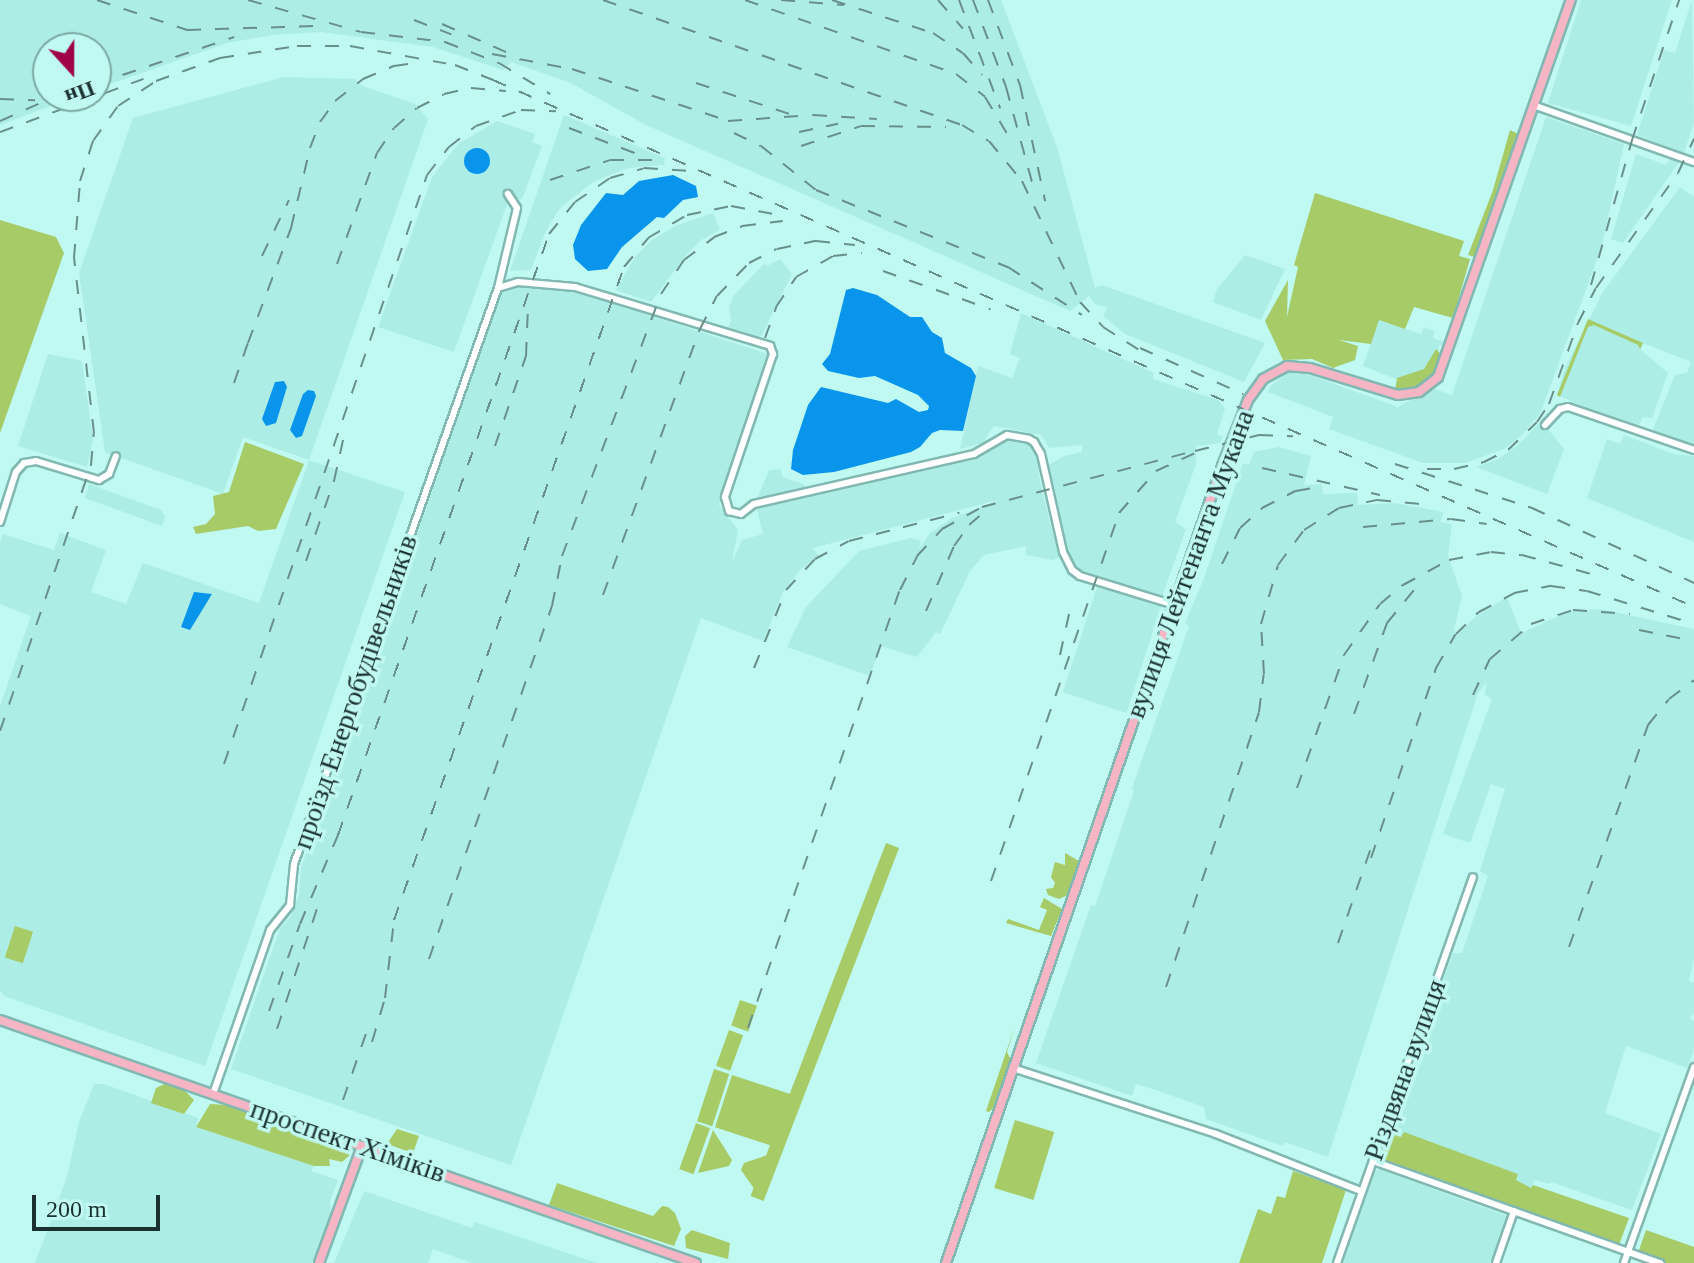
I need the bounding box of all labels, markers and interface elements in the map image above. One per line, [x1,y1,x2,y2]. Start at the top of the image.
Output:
north arrow [32,32,112,112]
text: Пн [62,76,98,110]
street label: вулиця Лейтенанта Мукана [1119,405,1261,723]
street label: проїзд Енергобудівельників [285,530,425,854]
street label: Різдвяна вулиця [1357,975,1453,1165]
street label: проспект Хіміків [246,1092,450,1190]
scale bar [36,1179,164,1229]
text: 200 m [46,1196,107,1222]

